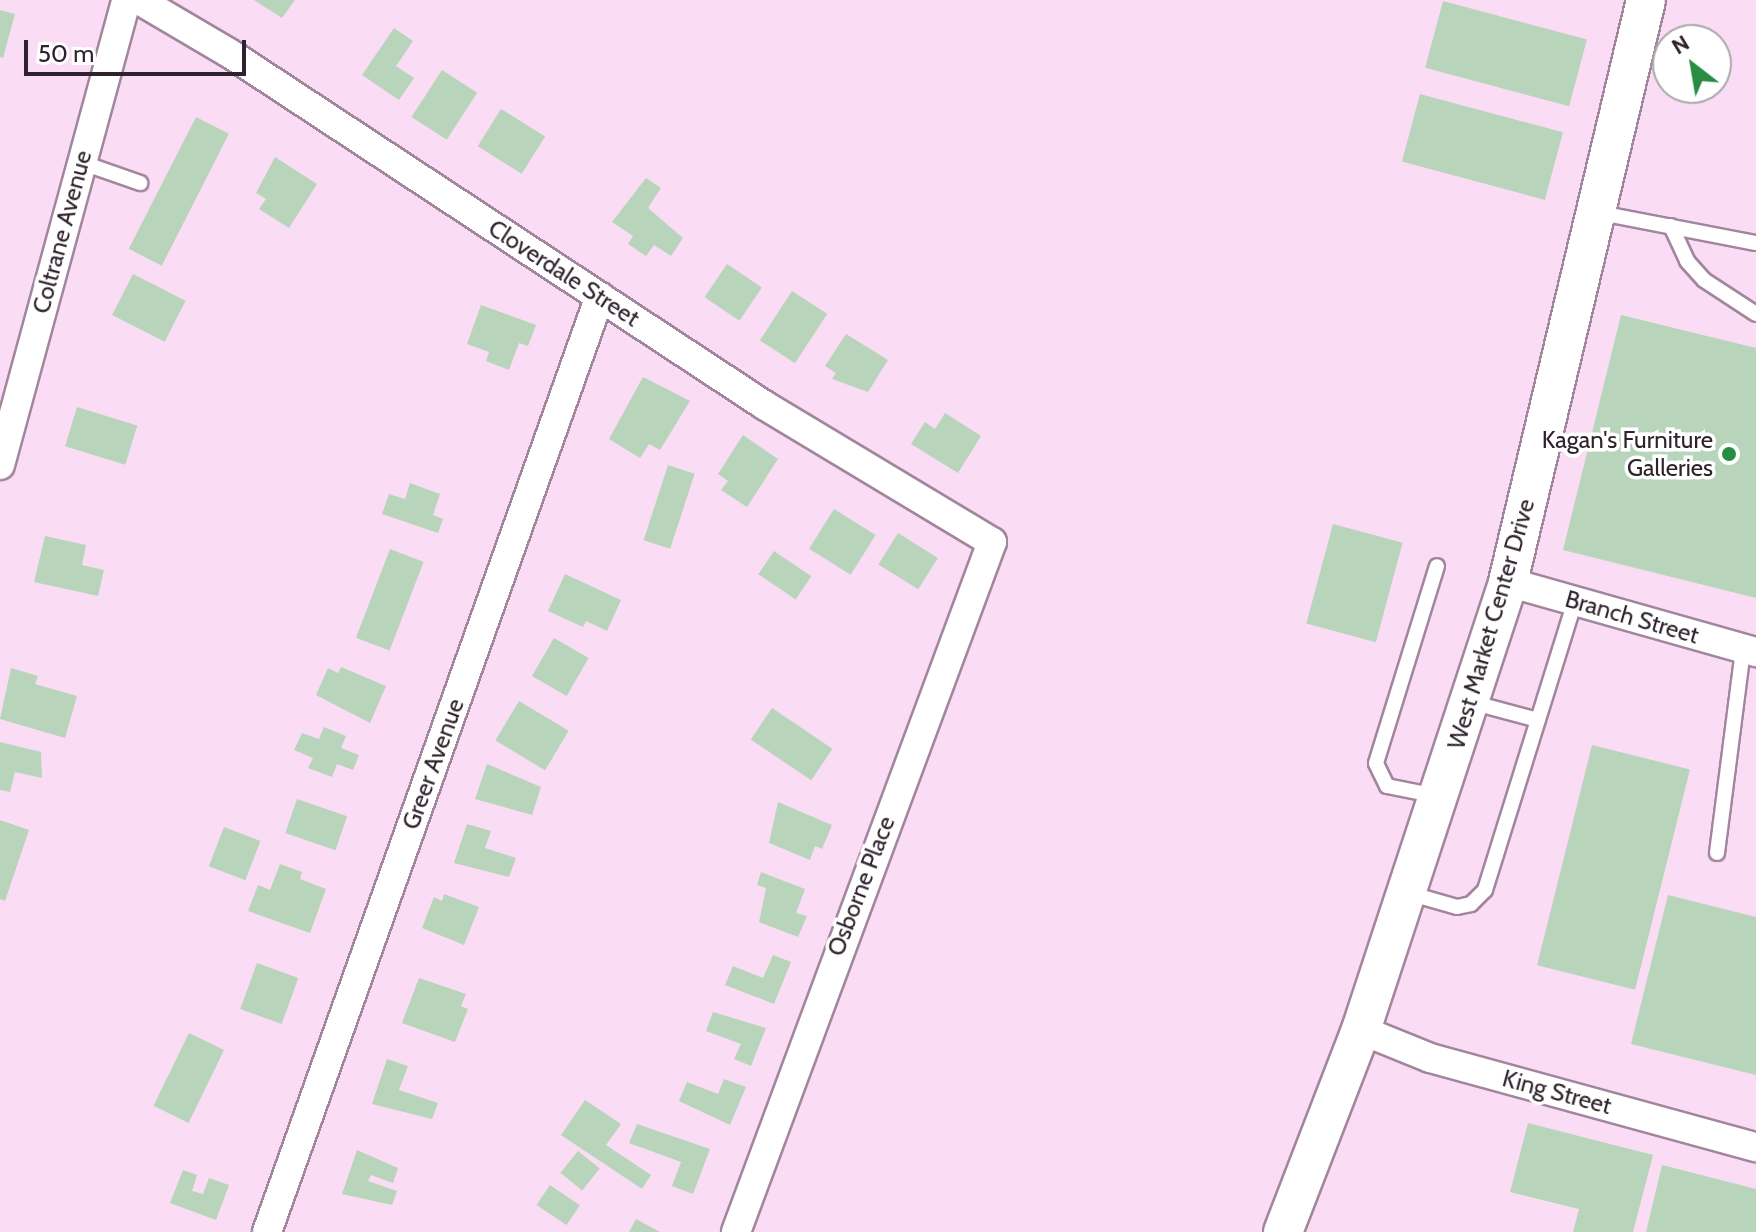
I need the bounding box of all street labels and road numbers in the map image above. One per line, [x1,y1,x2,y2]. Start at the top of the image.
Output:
street label: Coltrane Avenue [26,147,98,317]
street label: Cloverdale Street [483,213,645,333]
street label: West Market Center Drive [1441,496,1541,752]
street label: Branch Street [1562,584,1702,650]
street label: Greer Avenue [396,695,470,833]
street label: Osborne Place [821,812,901,960]
street label: King Street [1499,1064,1615,1120]

